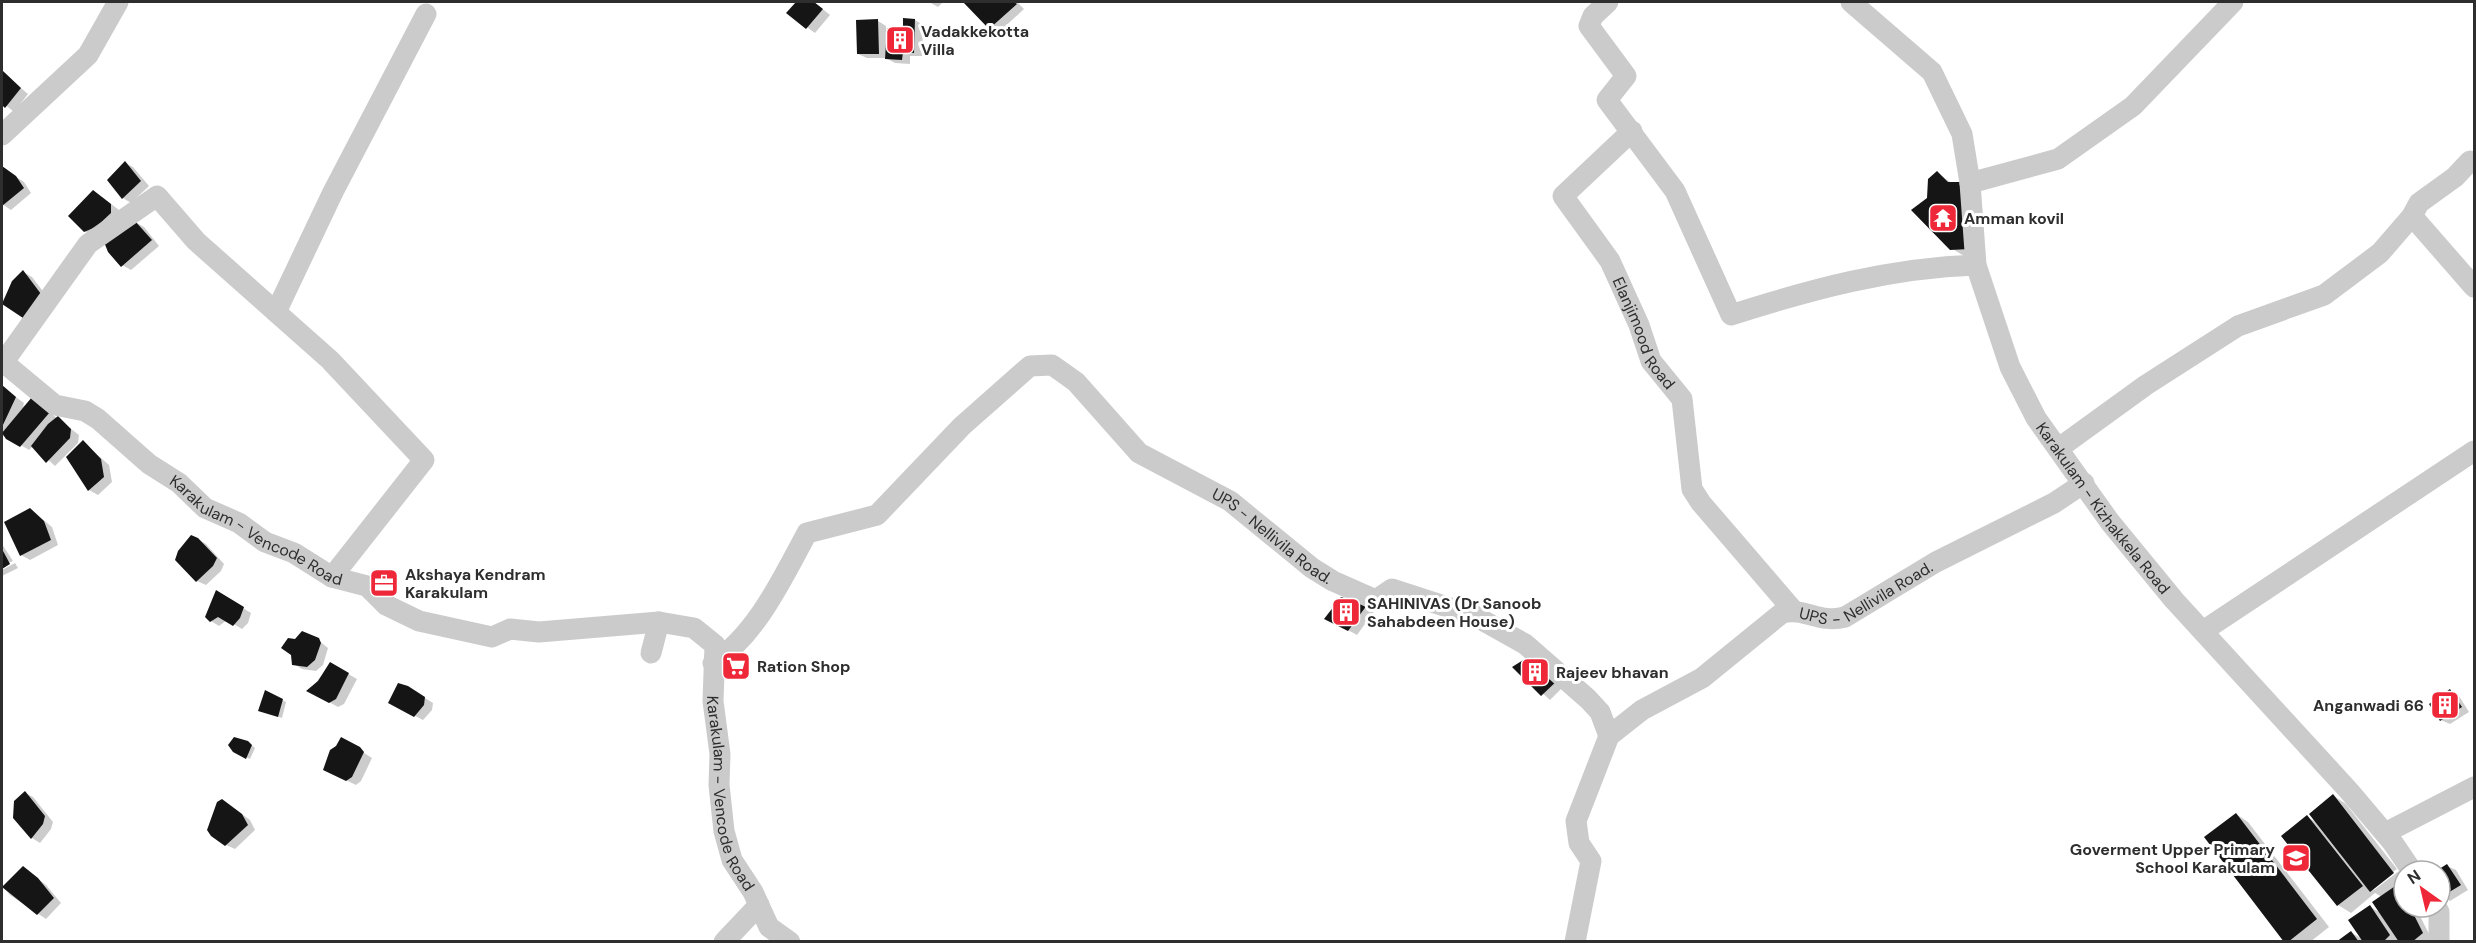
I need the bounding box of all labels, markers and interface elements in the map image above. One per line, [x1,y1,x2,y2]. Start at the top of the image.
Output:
place label: Vadakkekotta Villa [921,21,1029,60]
building icon: Vadakkekotta Villa [884,24,916,56]
temple icon: Amman kovil [1927,202,1959,234]
place label: Amman kovil [1964,208,2064,229]
street label: Elanjimood Road [1608,274,1680,394]
street label: Karakulam - Kizhakkela Road [2031,418,2175,599]
street label: Karakulam - Vencode Road [166,470,345,590]
street label: UPS - Nellivila Road. [1208,483,1336,589]
street label: UPS - Nellivila Road. [1797,557,1937,630]
place label: Akshaya Kendram Karakulam [405,564,546,603]
office icon: Akshaya Kendram Karakulam [368,567,400,599]
place label: SAHINIVAS (Dr Sanoob Sahabdeen House) [1367,593,1541,632]
building icon: SAHINIVAS (Dr Sanoob Sahabdeen House) [1330,596,1362,628]
supermarket icon: Ration Shop [720,650,752,682]
place label: Ration Shop [757,656,851,677]
building icon: Rajeev bhavan [1519,656,1551,688]
place label: Rajeev bhavan [1556,662,1669,683]
building icon: Anganwadi 66 [2429,689,2461,721]
street label: Karakulam - Vencode Road [702,695,759,895]
place label: Anganwadi 66 [2313,695,2424,716]
place label: Goverment Upper Primary School Karakulam [2070,839,2275,878]
school or university icon: Goverment Upper Primary School Karakulam [2280,842,2312,874]
north arrow [2392,859,2452,919]
text: N [2403,865,2425,889]

